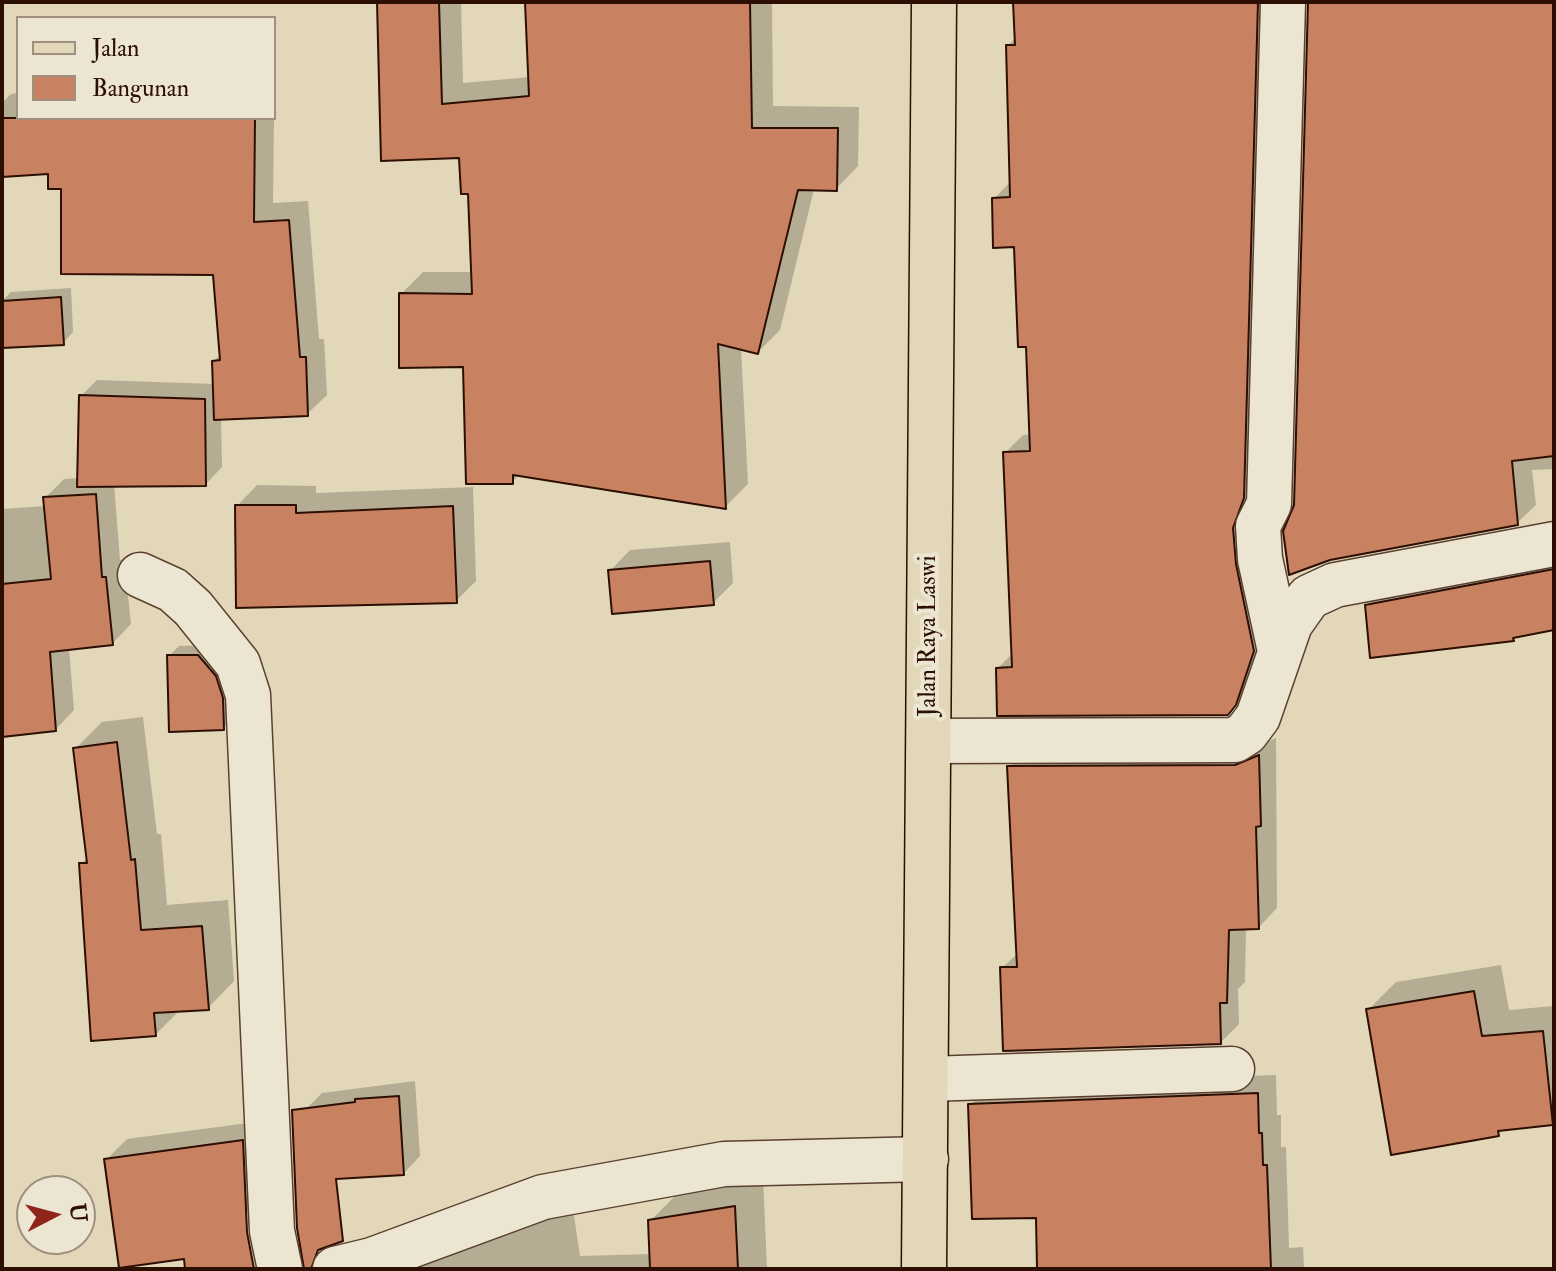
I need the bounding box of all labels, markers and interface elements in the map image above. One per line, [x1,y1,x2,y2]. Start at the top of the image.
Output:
legend [16,16,276,120]
text: Jalan [92,33,139,64]
text: Bangunan [92,73,189,104]
street label: Jalan Raya Laswi [916,555,944,717]
north arrow [16,1175,96,1255]
text: U [63,1202,93,1223]

